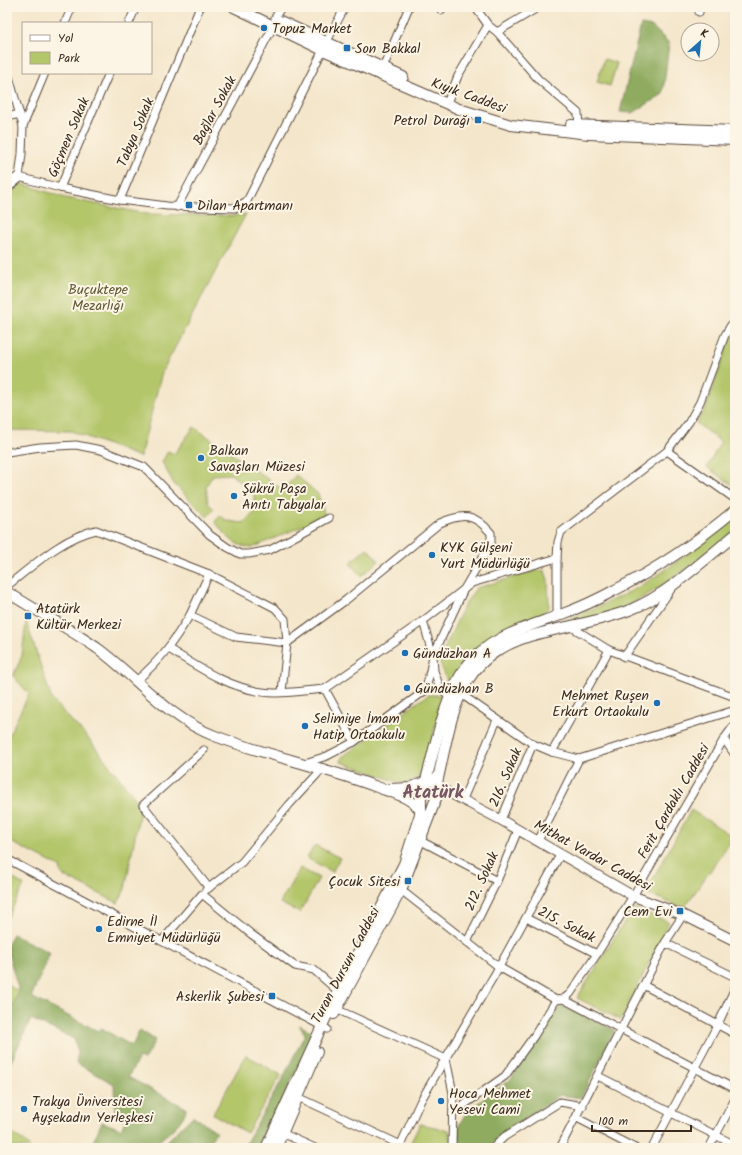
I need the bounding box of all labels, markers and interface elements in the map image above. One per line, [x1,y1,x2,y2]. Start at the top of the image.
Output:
place label: Topuz Market [272,18,352,40]
legend [22,22,152,74]
north arrow [680,22,720,62]
marker: Topuz Market [259,23,269,33]
text: K [697,24,711,44]
text: Yol [58,29,73,48]
place label: Son Bakkal [355,38,421,60]
marker: Son Bakkal [342,43,352,53]
text: Park [58,49,80,68]
street label: Bağlar Sokak [187,71,243,149]
street label: Kıyık Caddesi [428,72,510,120]
street label: Göçmen Sokak [42,94,96,181]
street label: Tabya Sokak [111,94,161,171]
place label: Petrol Durağı [393,110,470,132]
marker: Petrol Durağı [473,115,483,125]
place label: Dilan Apartmanı [197,195,293,217]
marker: Dilan Apartmanı [184,200,194,210]
park label: Buçuktepe Mezarlığı [68,279,129,317]
place label: Balkan Savaşları Müzesi [209,440,305,478]
marker: Balkan Savaşları Müzesi [196,453,206,463]
place label: Şükrü Paşa Anıtı Tabyalar [242,478,327,516]
marker: Şükrü Paşa Anıtı Tabyalar [229,491,239,501]
place label: KYK Gülşeni Yurt Müdürlüğü [440,537,530,575]
marker: KYK Gülşeni Yurt Müdürlüğü [427,550,437,560]
place label: Atatürk Kültür Merkezi [36,598,122,636]
marker: Atatürk Kültür Merkezi [23,611,33,621]
place label: Gündüzhan A [413,643,491,665]
marker: Gündüzhan A [400,648,410,658]
place label: Gündüzhan B [415,678,494,700]
marker: Gündüzhan B [402,683,412,693]
place label: Mehmet Ruşen Erkurt Ortaokulu [552,685,649,723]
marker: Mehmet Ruşen Erkurt Ortaokulu [652,698,662,708]
place label: Selimiye İmam Hatip Ortaokulu [313,708,405,746]
marker: Selimiye İmam Hatip Ortaokulu [300,721,310,731]
street label: Ferit Çardaklı Caddesi [632,739,716,863]
street label: 216. Sokak [484,744,528,811]
district label: Atatürk [403,779,465,808]
street label: Mithat Vardar Caddesi [530,814,656,898]
street label: 212. Sokak [459,848,505,915]
place label: Çocuk Sitesi [328,871,401,893]
marker: Çocuk Sitesi [403,876,413,886]
street label: 215. Sokak [534,901,600,949]
place label: Cem Evi [623,901,673,923]
street label: Turan Dursun Caddesi [306,903,386,1028]
marker: Cem Evi [675,906,685,916]
place label: Edirne İl Emniyet Müdürlüğü [107,911,221,949]
marker: Edirne İl Emniyet Müdürlüğü [94,924,104,934]
place label: Askerlik Şubesi [176,986,265,1008]
marker: Askerlik Şubesi [267,991,277,1001]
place label: Hoca Mehmet Yesevi Cami [449,1083,531,1121]
place label: Trakya Üniversitesi Ayşekadın Yerleşkesi [32,1091,154,1129]
marker: Hoca Mehmet Yesevi Cami [436,1096,446,1106]
marker: Trakya Üniversitesi Ayşekadın Yerleşkesi [19,1104,29,1114]
scale bar [592,1107,691,1133]
text: 100 m [598,1112,629,1131]

